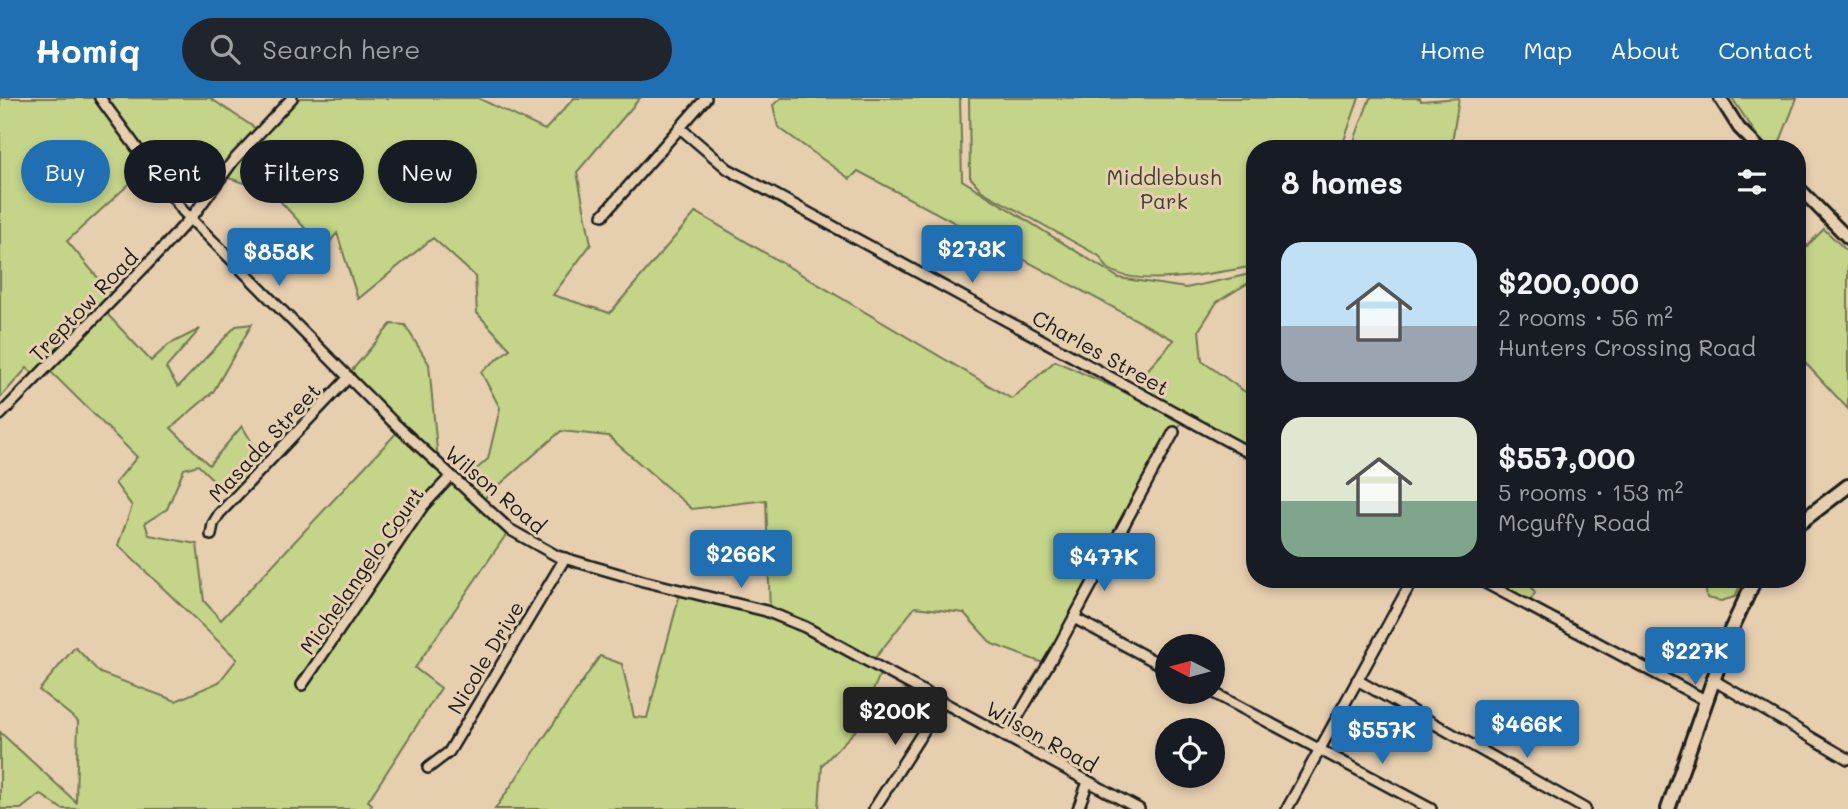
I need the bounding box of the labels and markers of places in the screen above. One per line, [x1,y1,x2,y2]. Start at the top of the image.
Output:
pin: $273K [923,226,1021,285]
pin: $858K [230,228,328,288]
pin: $266K [692,531,790,590]
pin: $477K [1055,533,1153,593]
pin: $227K [1646,628,1744,687]
pin: $200K [846,688,944,747]
pin: $466K [1478,700,1576,760]
pin: $557K [1333,706,1431,766]

